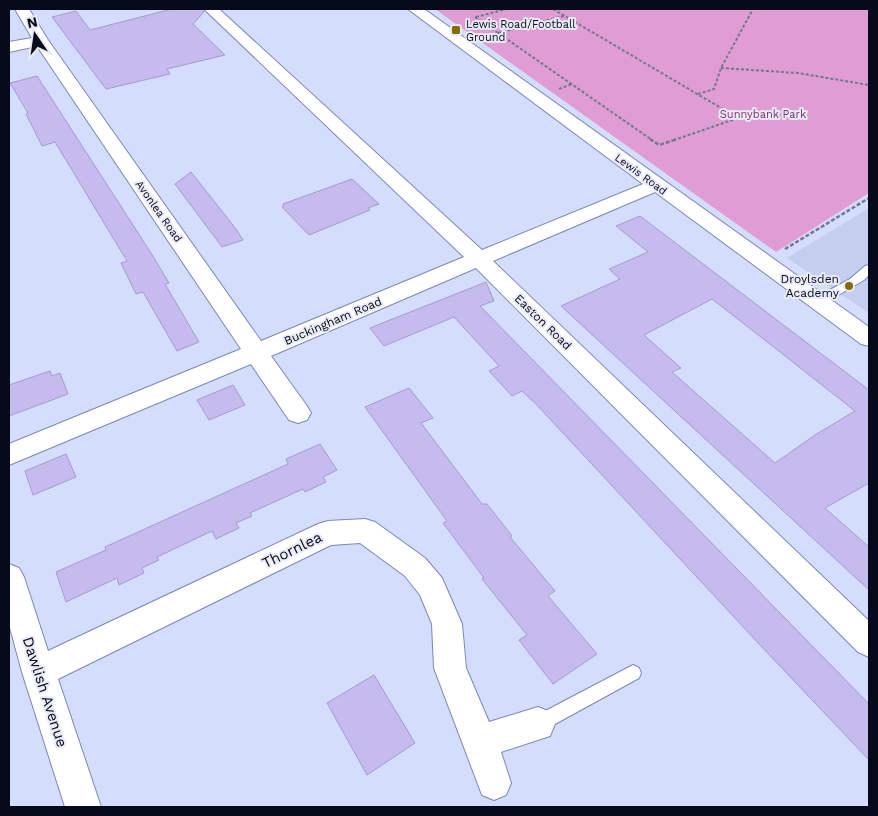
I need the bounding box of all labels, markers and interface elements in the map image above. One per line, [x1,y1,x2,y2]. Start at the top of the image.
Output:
north arrow [10,10,60,60]
text: N [25,13,39,31]
place label: Lewis Road/Football Ground [466,18,576,44]
marker: Lewis Road/Football Ground [450,24,462,36]
park label: Sunnybank Park [720,108,806,121]
street label: Lewis Road [612,151,669,198]
street label: Avonlea Road [133,178,185,245]
place label: Droylsden Academy [781,272,840,300]
marker: Droylsden Academy [843,280,855,292]
street label: Easton Road [512,291,574,353]
street label: Buckingham Road [282,294,384,348]
street label: Thornlea [259,528,325,572]
street label: Dawlish Avenue [19,635,71,749]

